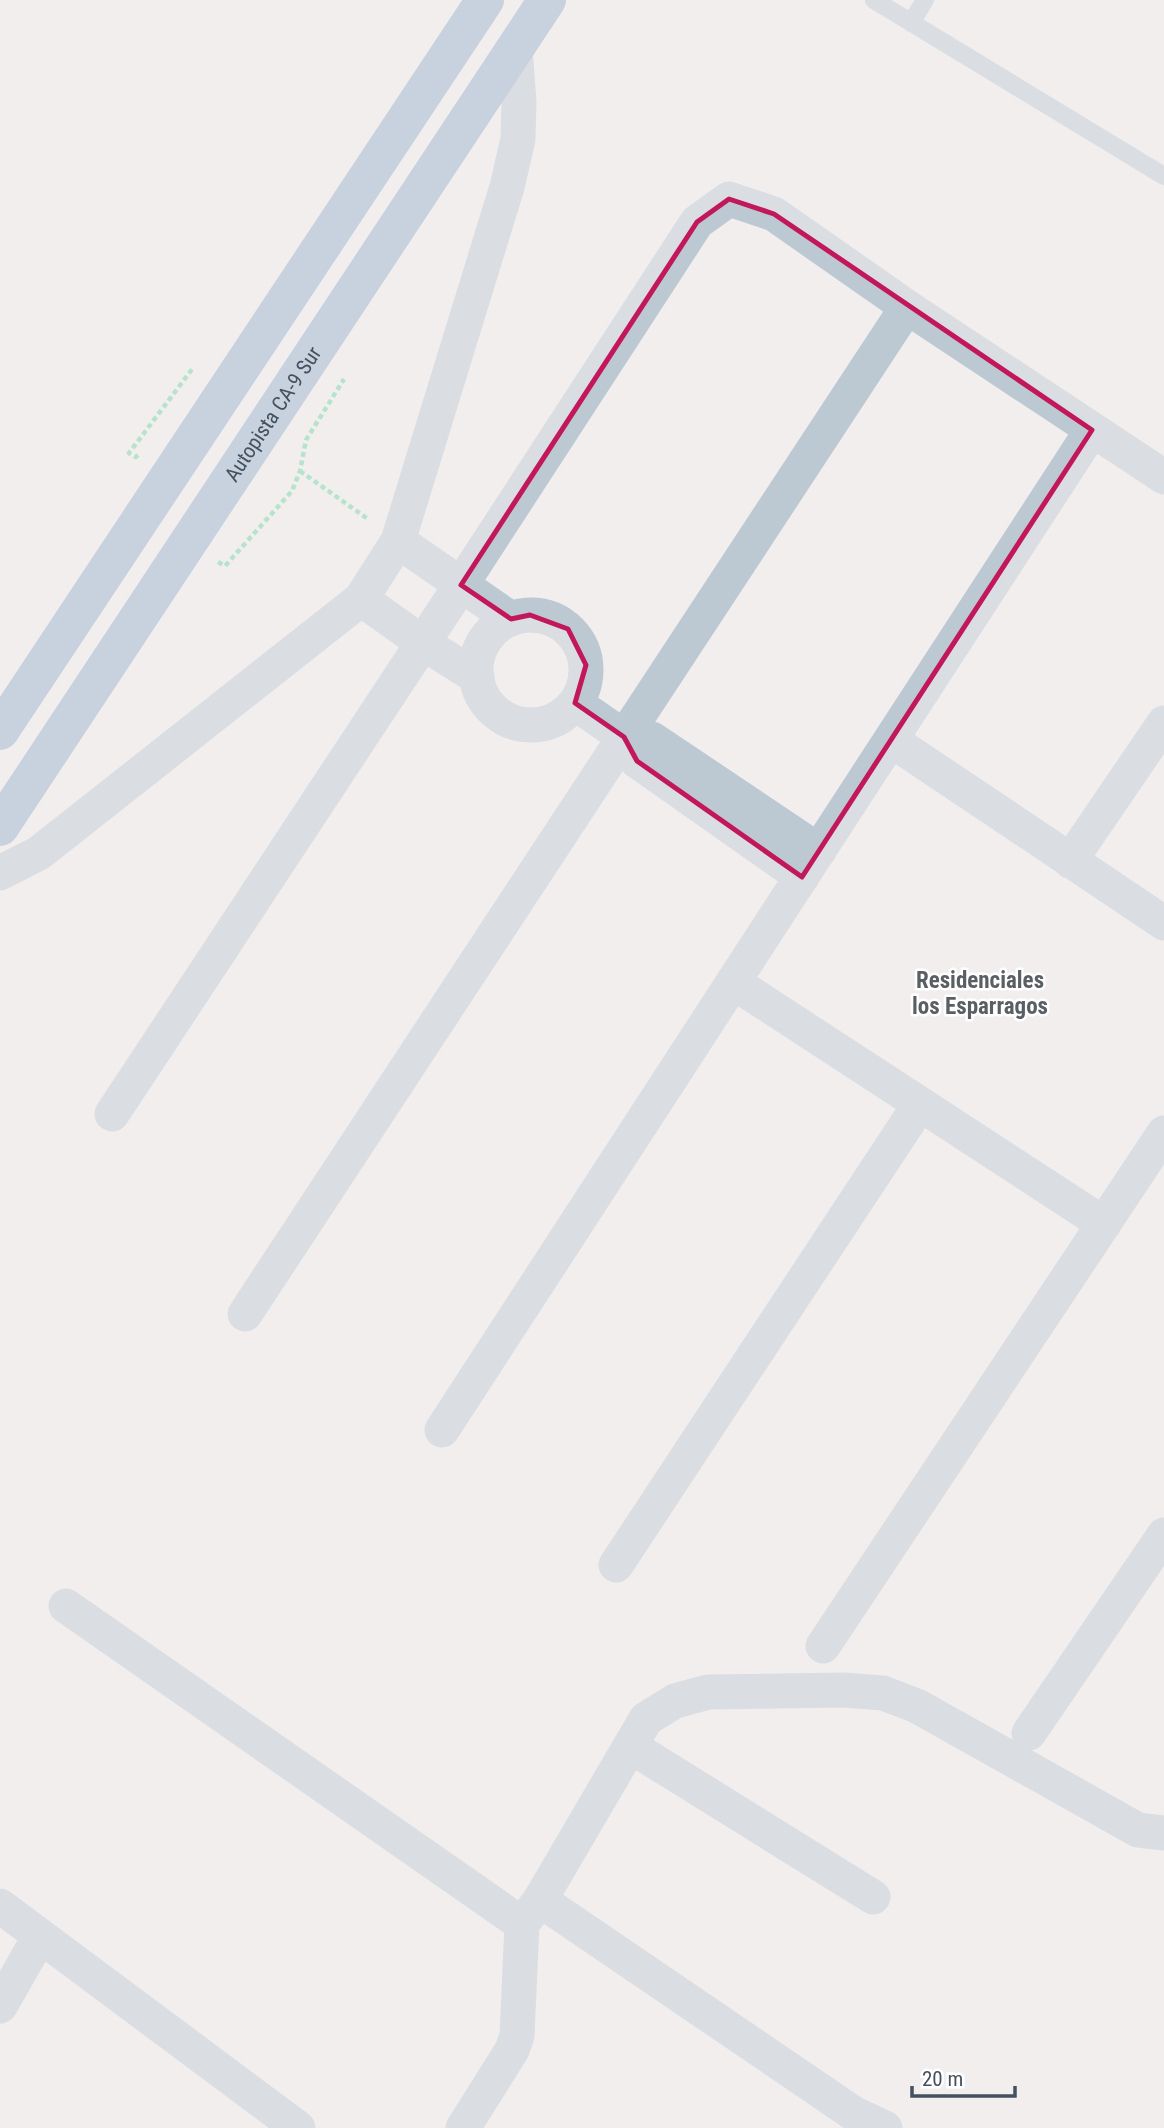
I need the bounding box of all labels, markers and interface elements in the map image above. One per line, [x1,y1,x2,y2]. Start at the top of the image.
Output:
street label: Autopista CA-9 Sur [220,342,326,486]
district label: Residenciales los Esparragos [912,967,1048,1020]
scale bar [912,2054,1015,2098]
text: 20 m [922,2067,963,2091]

